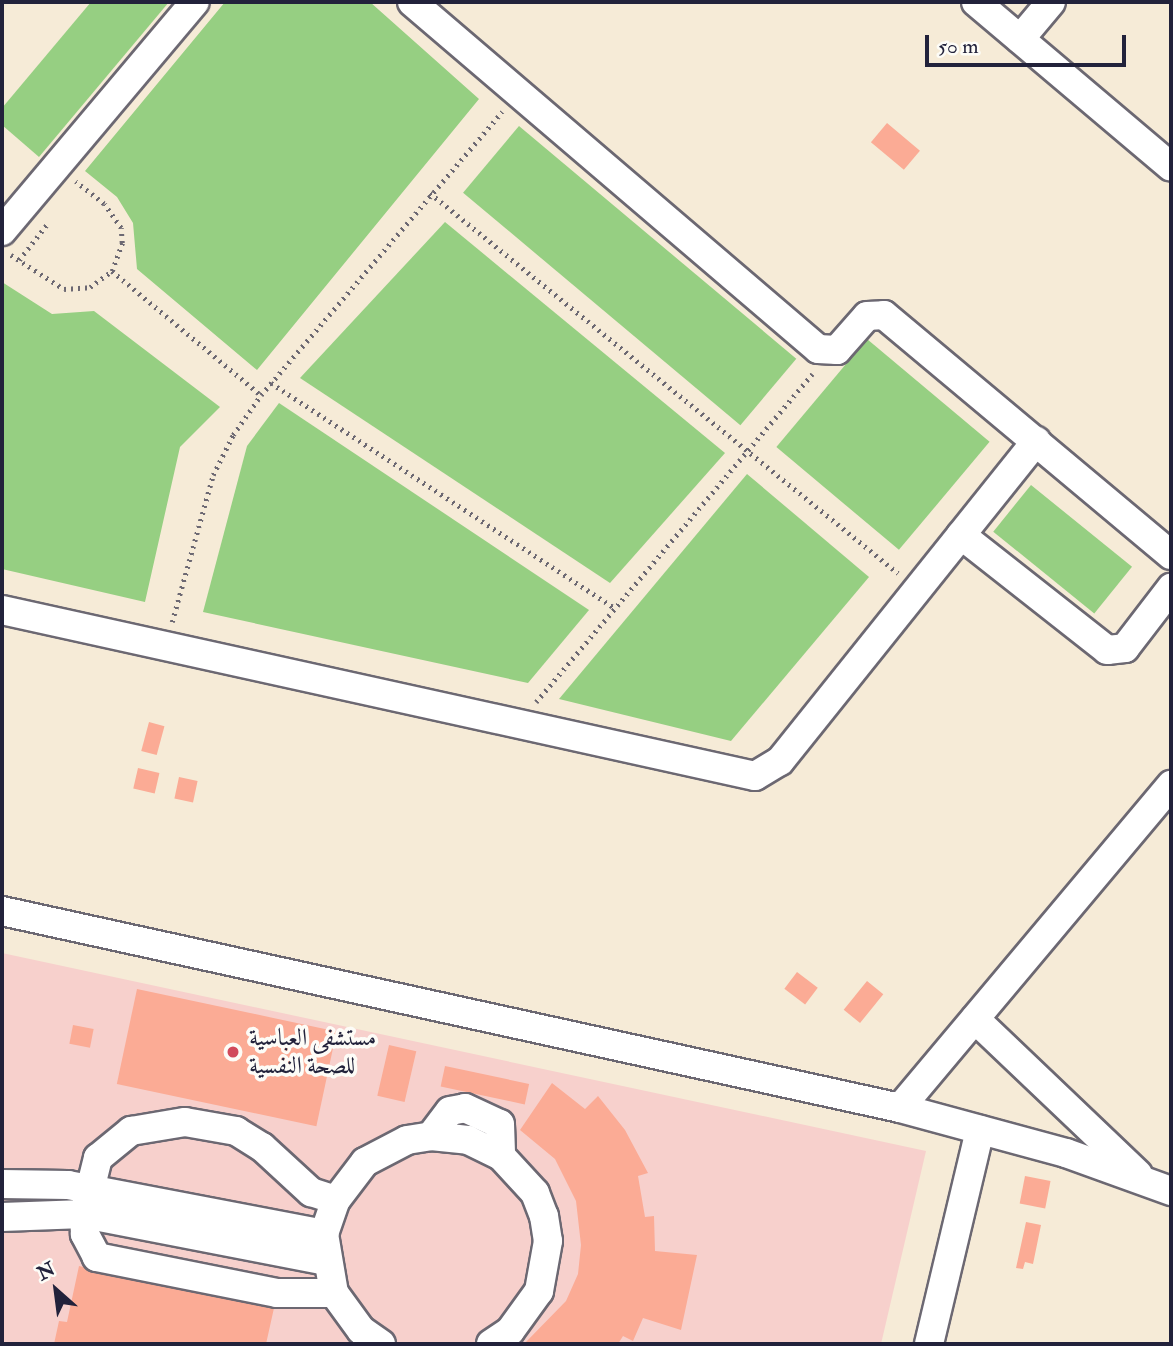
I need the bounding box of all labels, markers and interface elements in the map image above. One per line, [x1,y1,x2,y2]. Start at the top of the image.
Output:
scale bar [928,21,1129,65]
text: 50 m [938,33,979,60]
place label: مستشفى العباسية للصحة النفسية [249,1024,376,1080]
marker: مستشفى العباسية للصحة النفسية [223,1042,243,1062]
north arrow [21,1255,91,1325]
text: N [33,1257,59,1286]

